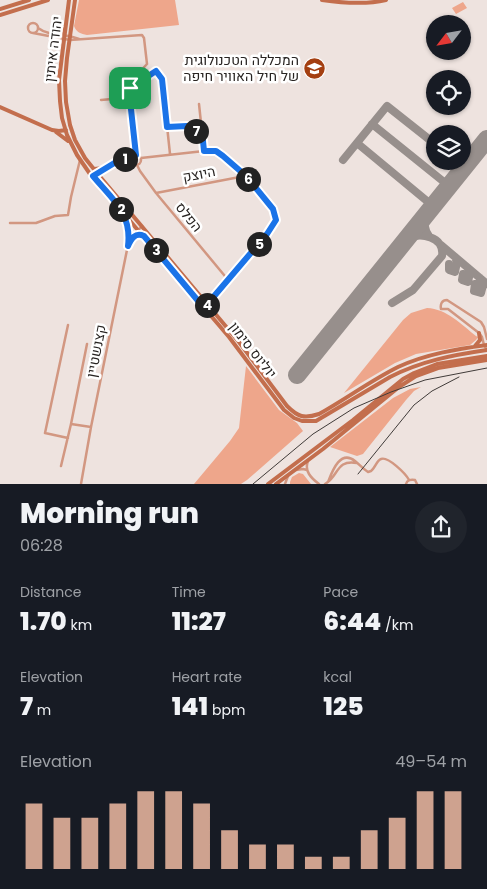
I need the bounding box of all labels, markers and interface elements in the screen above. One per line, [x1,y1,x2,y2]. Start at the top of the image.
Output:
street label: יהודה איתין [39,15,67,83]
north arrow [426,15,471,60]
map controls [426,15,471,170]
place label: המכללה הטכנולוגית של חיל האוויר חיפה [183,50,299,86]
school or university icon: המכללה הטכנולוגית של חיל האוויר חיפה [303,56,327,80]
pin [109,67,151,109]
button: locate [426,70,471,115]
icon: arrive [116,74,144,102]
pin: 7 [184,118,208,144]
text: 7 [193,121,200,141]
button: layers [426,125,471,170]
pin: 1 [112,146,138,172]
text: 1 [123,149,128,169]
street label: היוצק [181,161,217,187]
pin: 6 [236,166,260,192]
text: 6 [244,169,253,189]
pin: 2 [108,196,134,222]
street label: הפלס [171,198,207,236]
text: 2 [118,199,126,219]
pin: 5 [246,232,272,256]
text: 5 [255,234,264,254]
pin: 3 [144,238,168,262]
text: 3 [152,240,161,260]
pin: 4 [194,292,220,318]
text: 4 [203,295,212,315]
street label: יוליוס סימון [225,318,281,382]
street label: קצנשטיין [81,323,111,379]
text: Morning run [20,494,199,533]
button: share [415,501,467,553]
text: 06:28 [20,534,63,557]
text: Distance [20,582,81,602]
text: Time [172,582,206,602]
text: Pace [323,582,358,602]
text: 1.70 [20,604,67,639]
text: 11:27 [172,604,226,639]
text: 6:44 [323,604,381,639]
text: km [67,615,92,635]
text: /km [381,615,413,635]
text: Elevation [20,667,83,687]
text: Heart rate [172,667,242,687]
text: kcal [323,667,352,687]
text: 7 [20,689,33,724]
text: 141 [172,689,208,724]
text: 125 [323,689,364,724]
text: m [33,700,51,720]
text: bpm [208,700,245,720]
text: Elevation [20,750,92,773]
text: 49–54 m [395,750,467,773]

